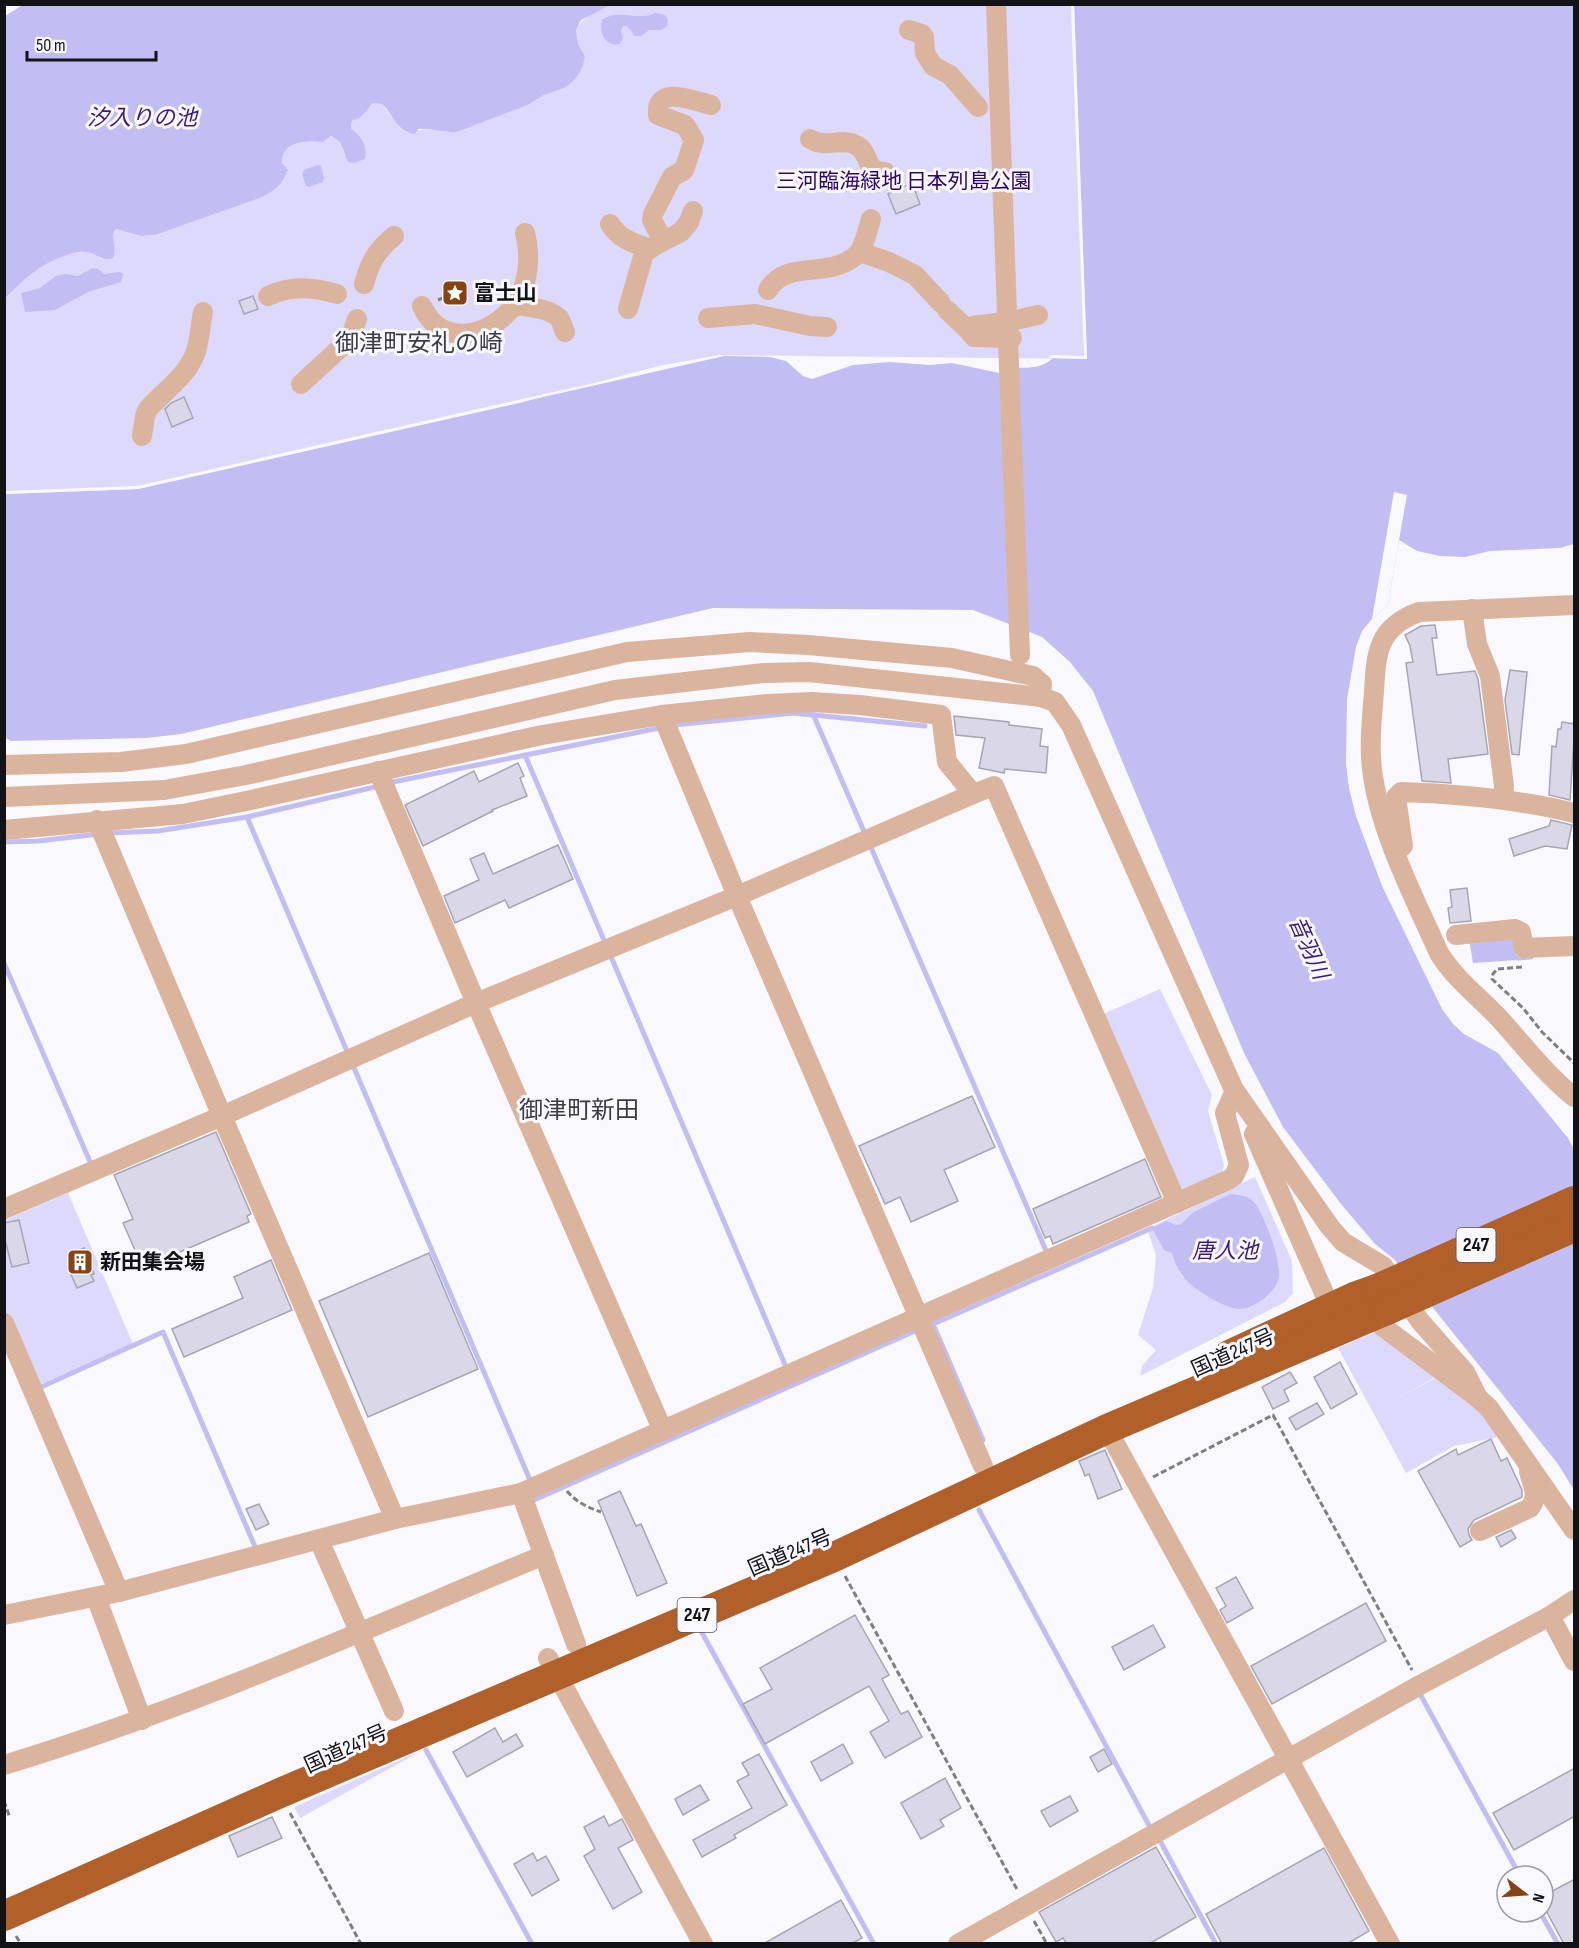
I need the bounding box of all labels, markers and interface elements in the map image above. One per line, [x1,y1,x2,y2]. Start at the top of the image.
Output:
scale bar [27,24,156,62]
text: 50 m [36,35,66,56]
water label: 汐入りの池 [87,105,199,132]
park label: 三河臨海緑地 日本列島公園 [776,169,1032,194]
place icon: 富士山 [440,278,470,308]
place label: 富士山 [474,281,537,306]
district label: 御津町安礼の崎 [335,329,503,358]
water label: 音羽川 [1282,912,1335,985]
district label: 御津町新田 [519,1096,639,1125]
road number: 247 [1456,1228,1496,1262]
water label: 唐人池 [1192,1238,1260,1265]
building icon: 新田集会場 [65,1247,95,1277]
place label: 新田集会場 [100,1250,205,1275]
street label: 国道247号 [1187,1324,1279,1382]
street label: 国道247号 [744,1524,836,1582]
road number: 247 [678,1598,716,1632]
street label: 国道247号 [300,1720,392,1778]
north arrow [1495,1864,1555,1924]
text: N [1528,1891,1548,1905]

